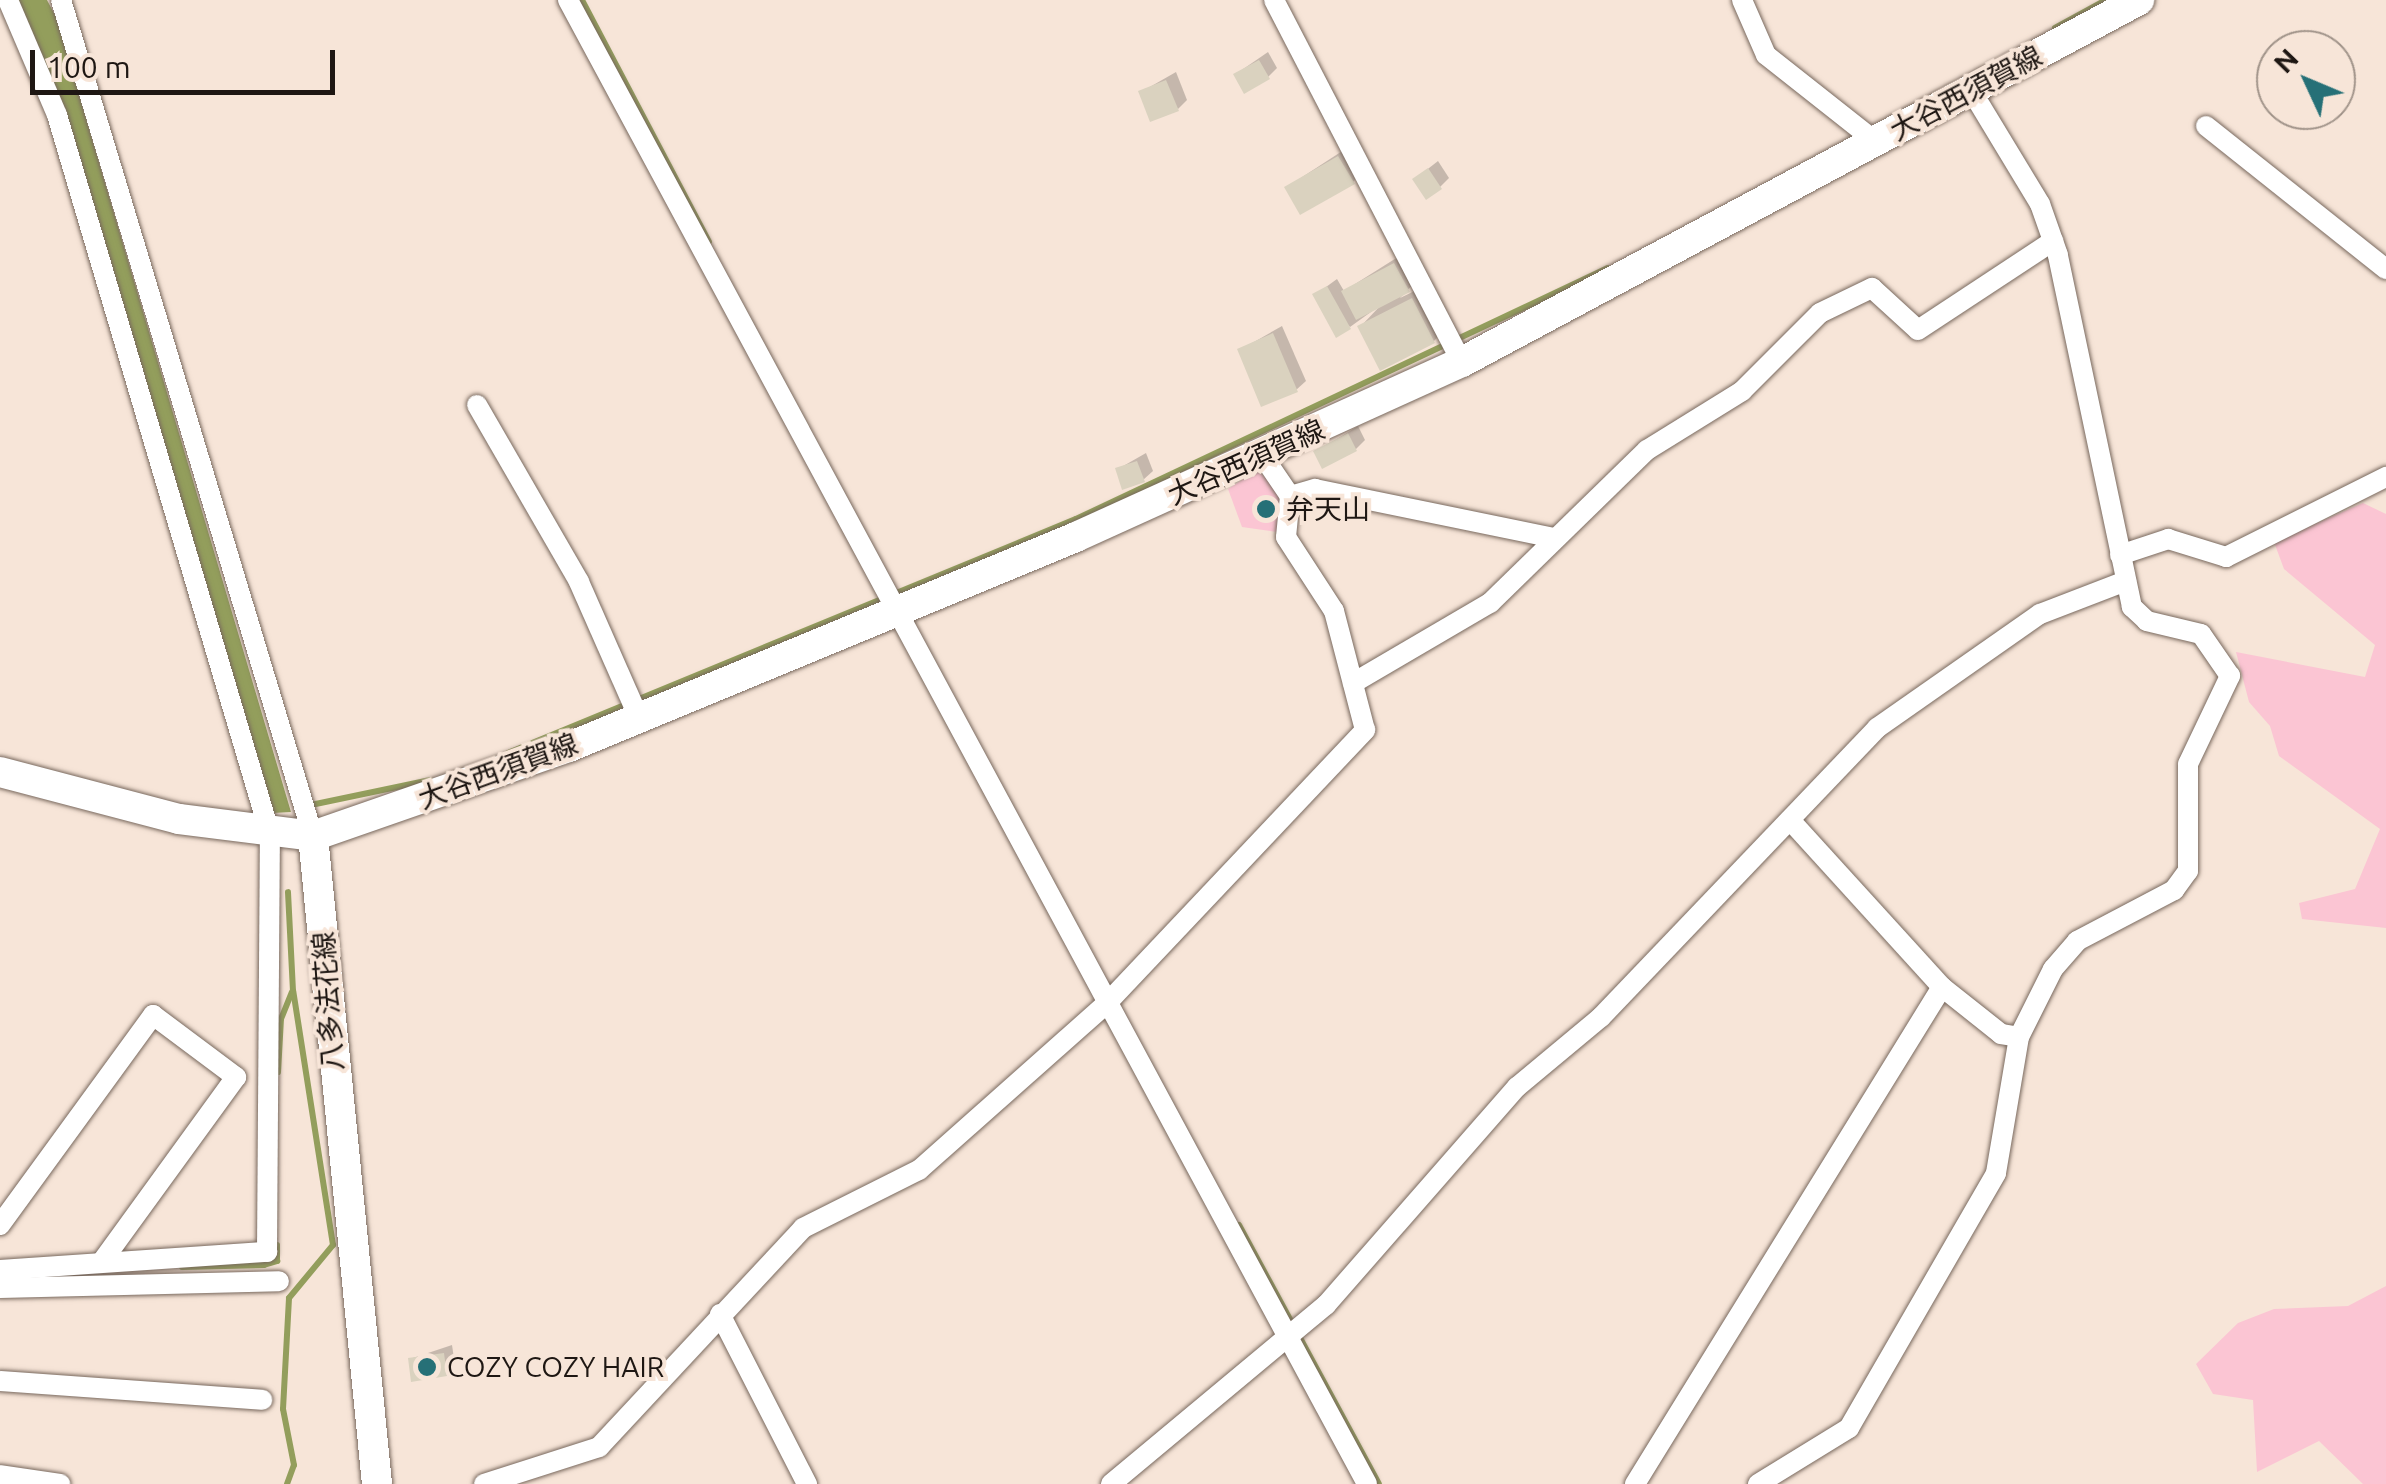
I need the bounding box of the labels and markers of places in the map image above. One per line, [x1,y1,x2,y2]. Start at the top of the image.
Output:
place label: 弁天山 [1286,492,1370,526]
marker: 弁天山 [1255,498,1277,520]
place label: COZY COZY HAIR [447,1350,664,1384]
marker: COZY COZY HAIR [416,1356,438,1378]

